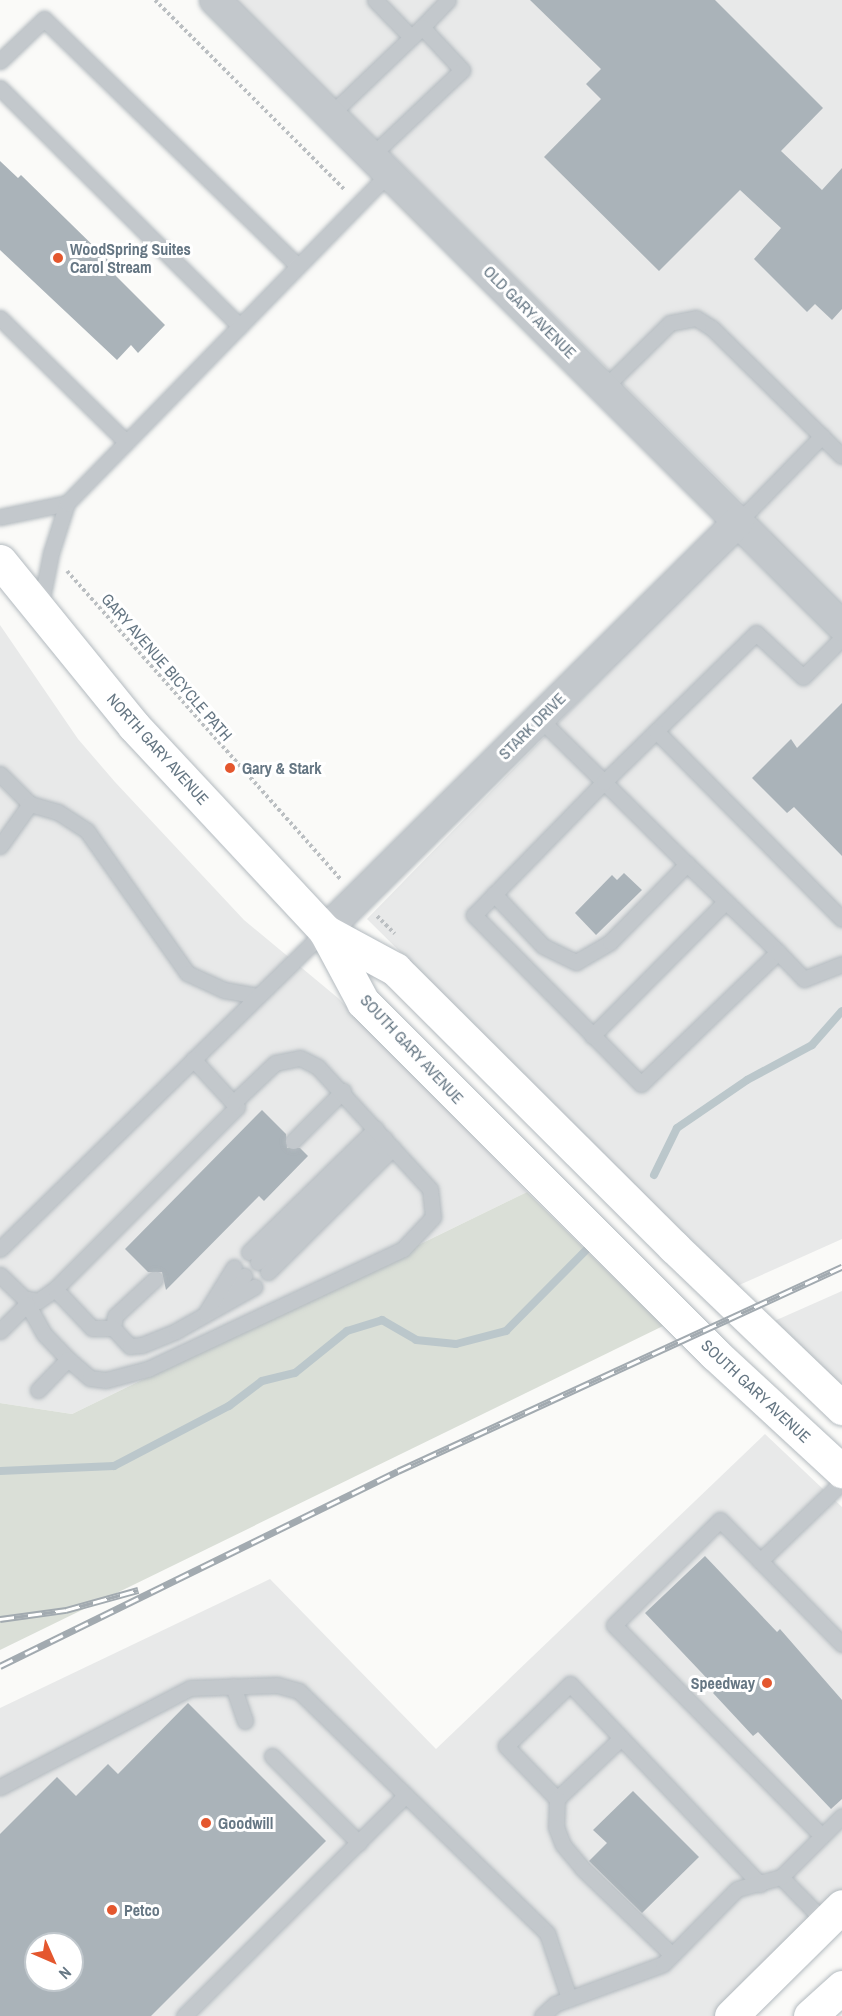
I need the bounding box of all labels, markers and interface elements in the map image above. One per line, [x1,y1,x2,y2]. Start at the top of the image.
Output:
place label: WoodSpring Suites Carol Stream [70,239,191,277]
marker: WoodSpring Suites Carol Stream [51,251,65,265]
street label: OLD GARY AVENUE [479,261,581,363]
street label: GARY AVENUE BICYCLE PATH [97,589,237,745]
street label: NORTH GARY AVENUE [103,689,213,809]
street label: STARK DRIVE [495,689,569,763]
place label: Gary & Stark [242,758,321,778]
marker: Gary & Stark [223,761,237,775]
street label: SOUTH GARY AVENUE [356,990,468,1108]
street label: SOUTH GARY AVENUE [697,1335,815,1447]
place label: Speedway [691,1673,755,1693]
marker: Speedway [760,1676,774,1690]
place label: Goodwill [218,1813,273,1833]
marker: Goodwill [199,1816,213,1830]
place label: Petco [124,1900,160,1920]
marker: Petco [105,1903,119,1917]
north arrow [24,1932,84,1992]
text: N [54,1962,76,1984]

